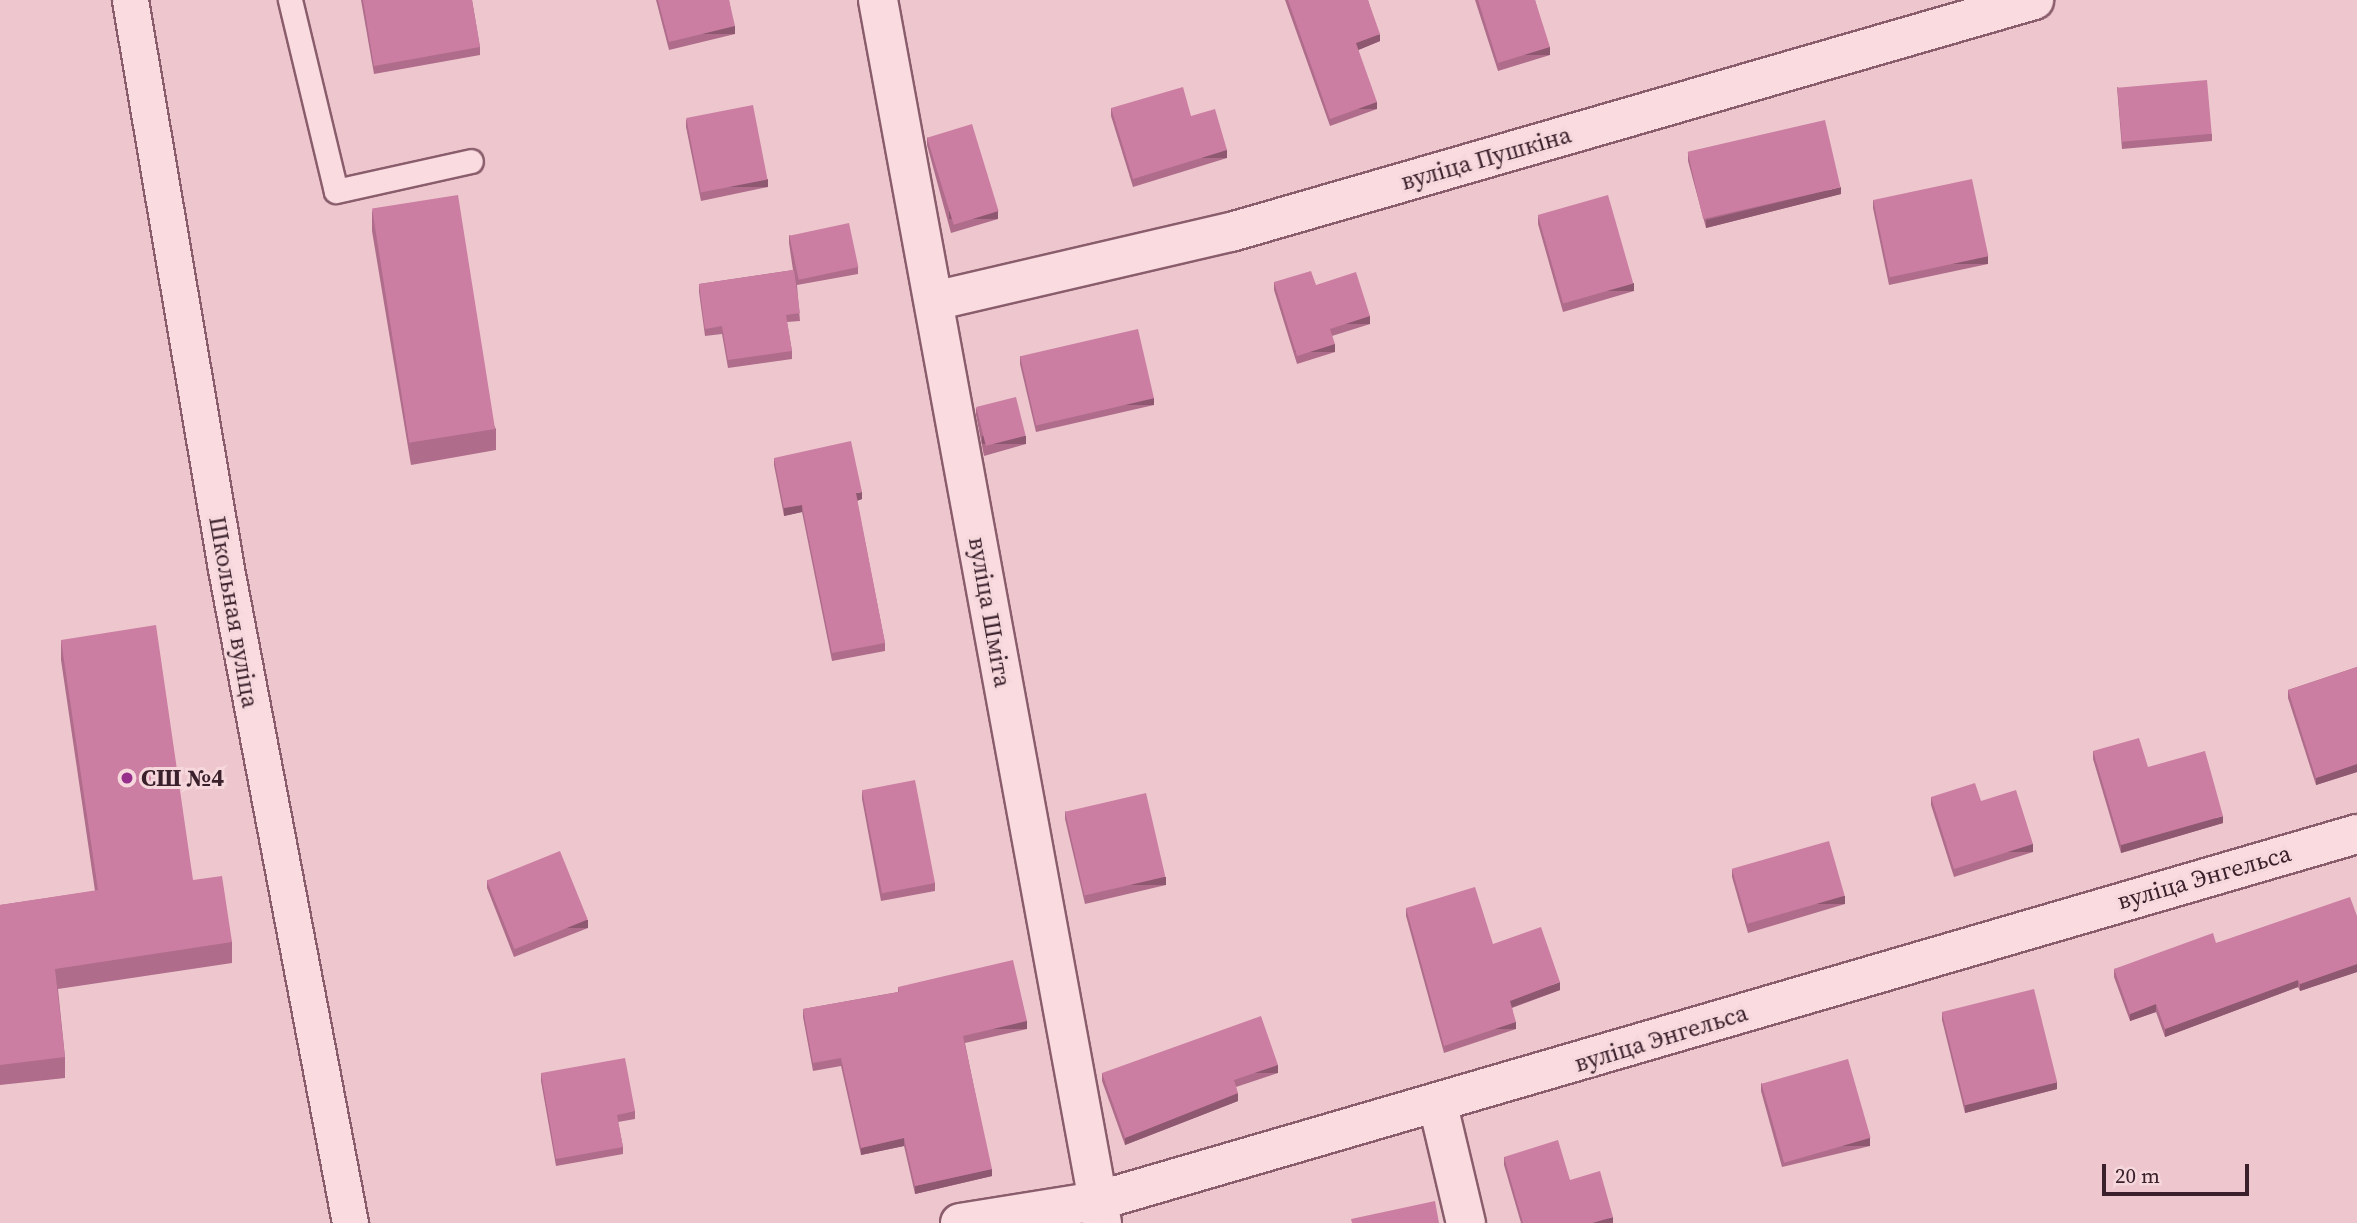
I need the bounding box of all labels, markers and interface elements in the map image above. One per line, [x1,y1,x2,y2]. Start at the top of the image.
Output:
street label: вуліца Пушкіна [1398,120,1574,196]
street label: Школьная вуліца [203,514,265,710]
street label: вуліца Шміта [963,535,1017,689]
place label: СШ №4 [141,764,224,792]
marker: СШ №4 [119,770,135,786]
street label: вуліца Энгельса [2114,838,2294,916]
street label: вуліца Энгельса [1571,998,1751,1078]
scale bar [2105,1150,2252,1194]
text: 20 m [2115,1161,2160,1190]

